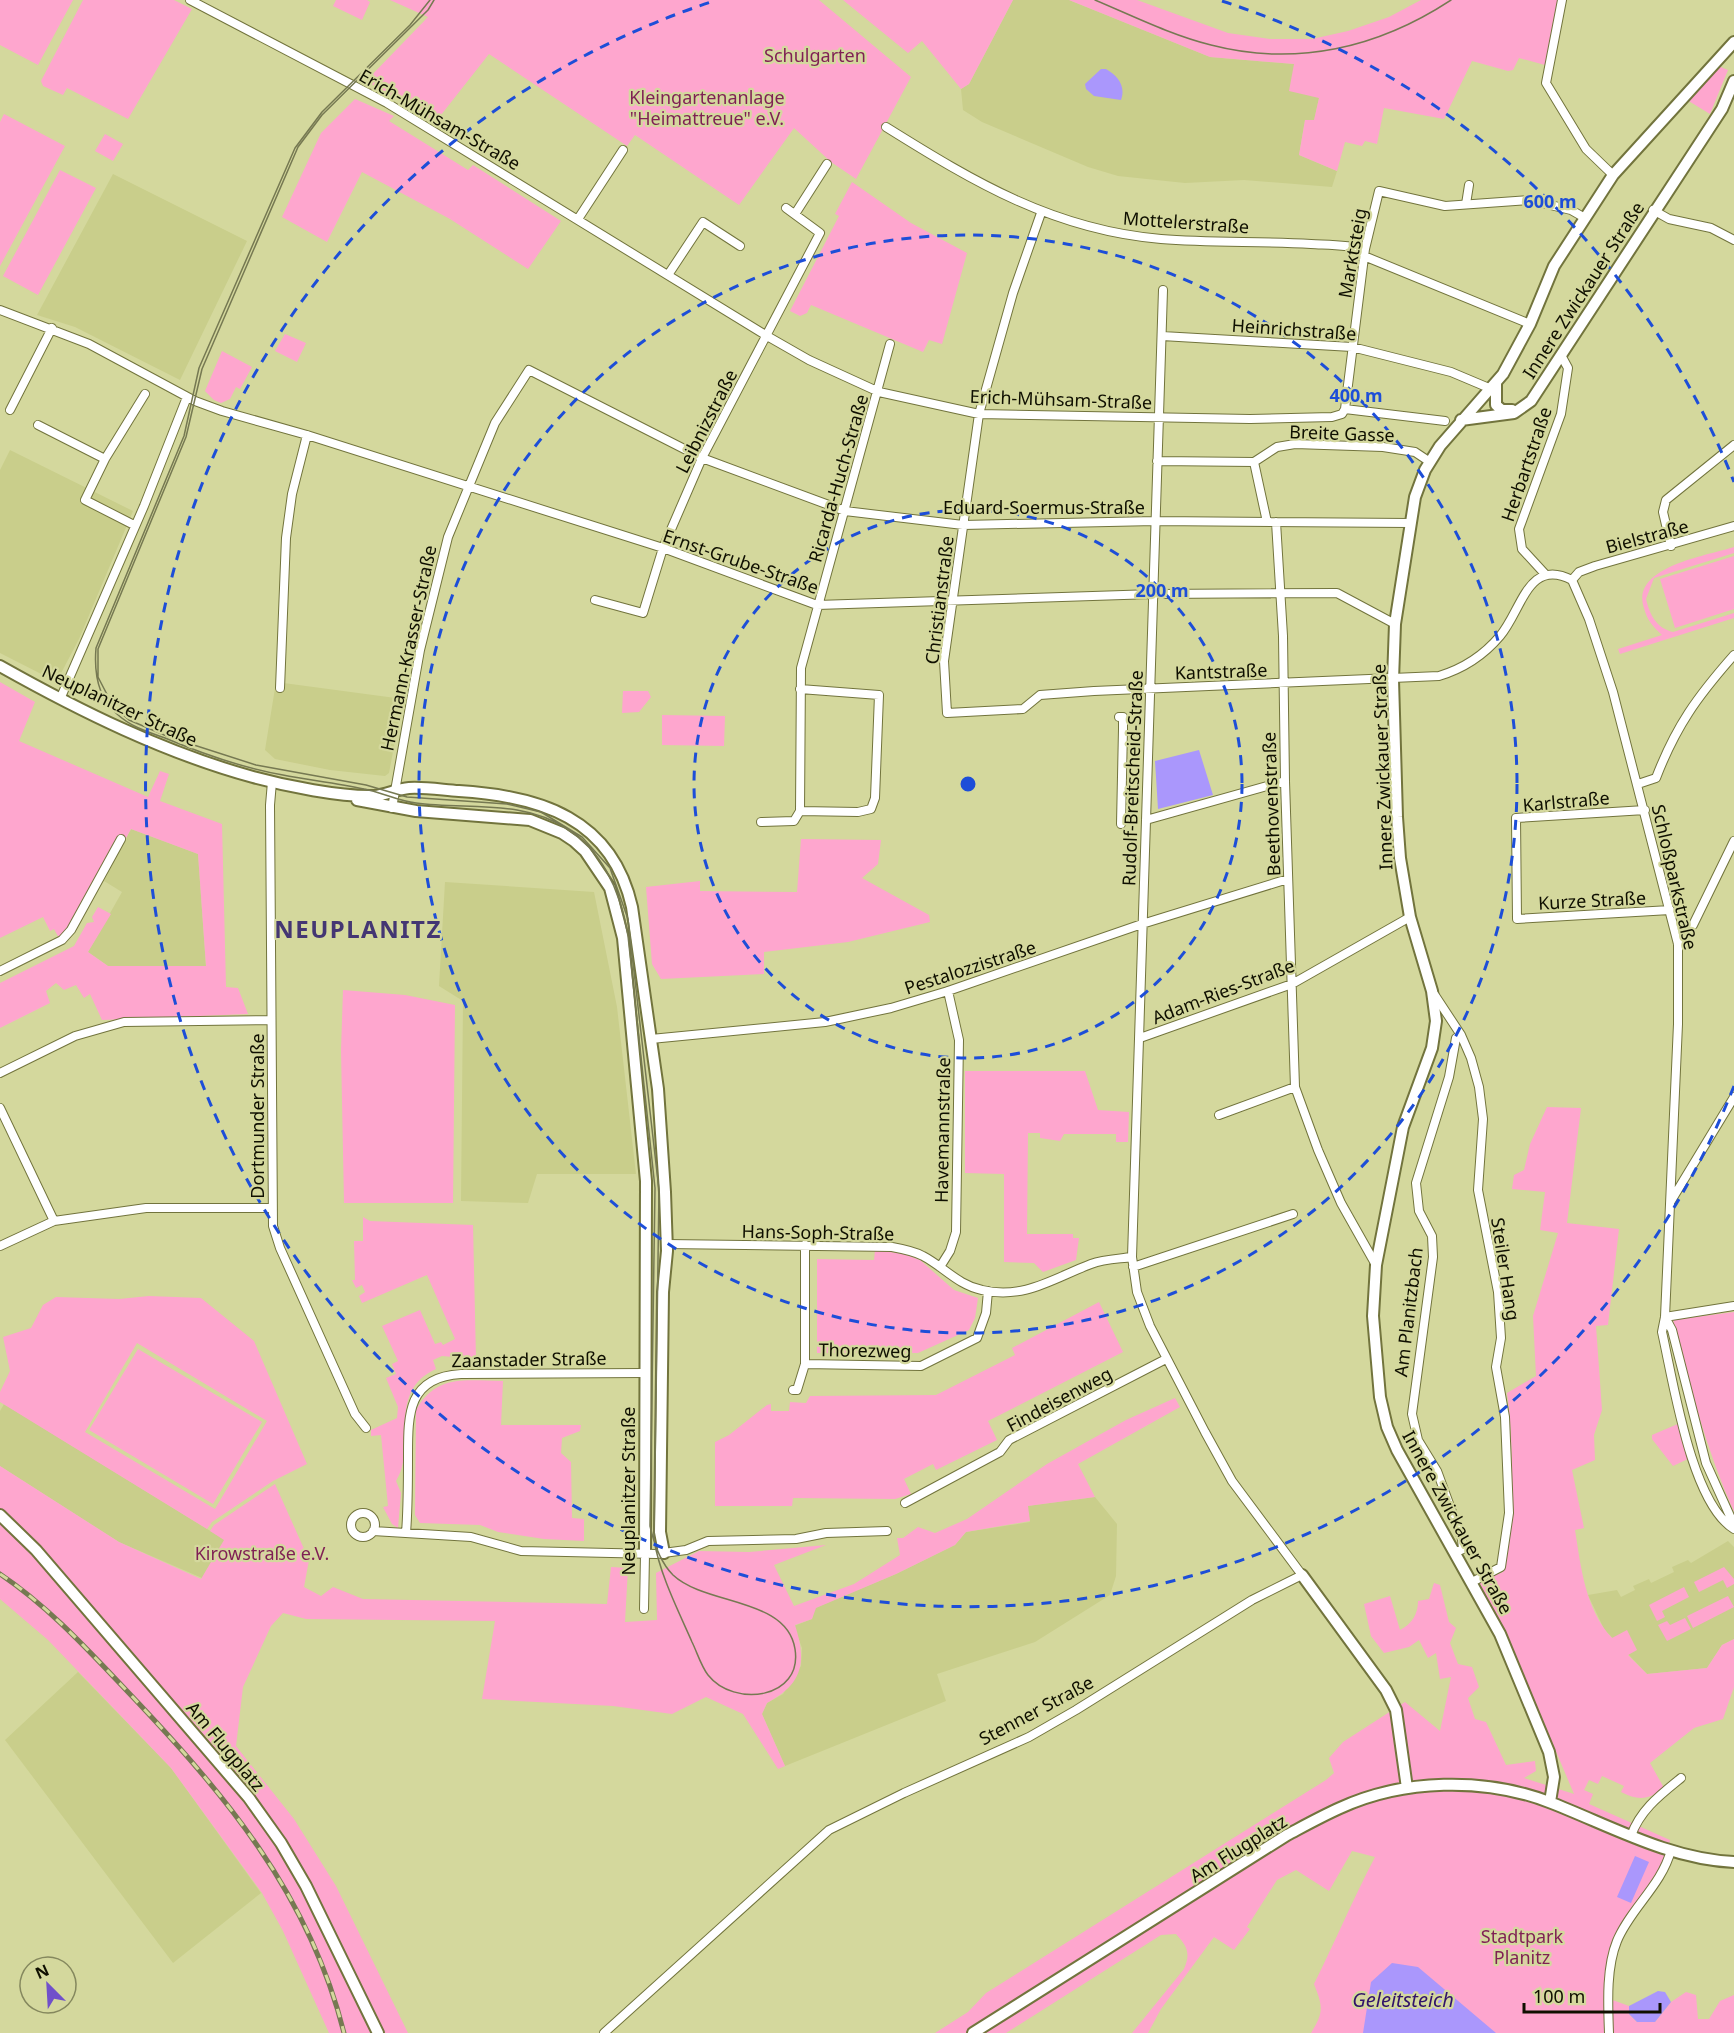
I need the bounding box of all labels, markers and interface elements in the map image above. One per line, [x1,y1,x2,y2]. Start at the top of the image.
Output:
park label: Schulgarten [764,43,866,67]
street label: Erich-Mühsam-Straße [355,63,525,175]
park label: Kleingartenanlage "Heimattreue" e.V. [629,85,785,130]
text: 600 m [1523,189,1577,213]
street label: Innere Zwickauer Straße [1517,197,1649,383]
street label: Mottelerstraße [1122,206,1250,238]
street label: Marktsteig [1332,206,1372,300]
street label: Heinrichstraße [1231,313,1357,345]
street label: Leibnizstraße [670,365,742,477]
text: 400 m [1329,383,1383,407]
street label: Erich-Mühsam-Straße [969,384,1153,414]
street label: Ricarda-Huch-Straße [803,391,873,565]
street label: Herbartstraße [1495,403,1557,525]
street label: Breite Gasse [1289,419,1395,447]
street label: Eduard-Soermus-Straße [943,495,1145,519]
street label: Bielstraße [1603,513,1691,559]
street label: Ernst-Grube-Straße [660,523,822,599]
street label: Christianstraße [919,534,959,666]
street label: Hermann-Krasser-Straße [374,543,442,753]
text: 200 m [1135,578,1189,602]
street label: Kantstraße [1174,657,1268,685]
street label: Neuplanitzer Straße [38,658,202,752]
street label: Innere Zwickauer Straße [1366,663,1398,871]
street label: Rudolf-Breitscheid-Straße [1116,670,1148,886]
street label: Beethovenstraße [1256,731,1286,877]
centre of rings [958,774,978,794]
street label: Karlstraße [1522,785,1610,817]
street label: Schloßparkstraße [1647,802,1703,952]
street label: Kurze Straße [1537,885,1647,915]
district label: NEUPLANITZ [274,912,442,945]
street label: Pestalozzistraße [901,934,1039,1000]
street label: Adam-Ries-Straße [1148,953,1298,1029]
street label: Dortmunder Straße [245,1033,269,1199]
street label: Havemannstraße [929,1057,955,1203]
street label: Steiler Hang [1486,1216,1526,1322]
street label: Hans-Soph-Straße [741,1219,895,1245]
street label: Am Planitzbach [1388,1246,1428,1378]
street label: Thorezweg [818,1337,912,1363]
street label: Zaanstader Straße [451,1346,607,1372]
street label: Findeisenweg [1002,1361,1116,1437]
street label: Neuplanitzer Straße [616,1407,640,1575]
street label: Innere Zwickauer Straße [1397,1426,1519,1618]
park label: Kirowstraße e.V. [195,1541,329,1565]
street label: Stenner Straße [975,1670,1097,1750]
street label: Am Flugplatz [181,1696,271,1796]
street label: Am Flugplatz [1185,1809,1291,1887]
park label: Stadtpark Planitz [1481,1924,1564,1969]
north arrow [18,1955,78,2015]
text: N [31,1959,52,1984]
scale bar [1524,1976,1660,2014]
text: 100 m [1533,1984,1585,2008]
water label: Geleitsteich [1352,1986,1454,2013]

